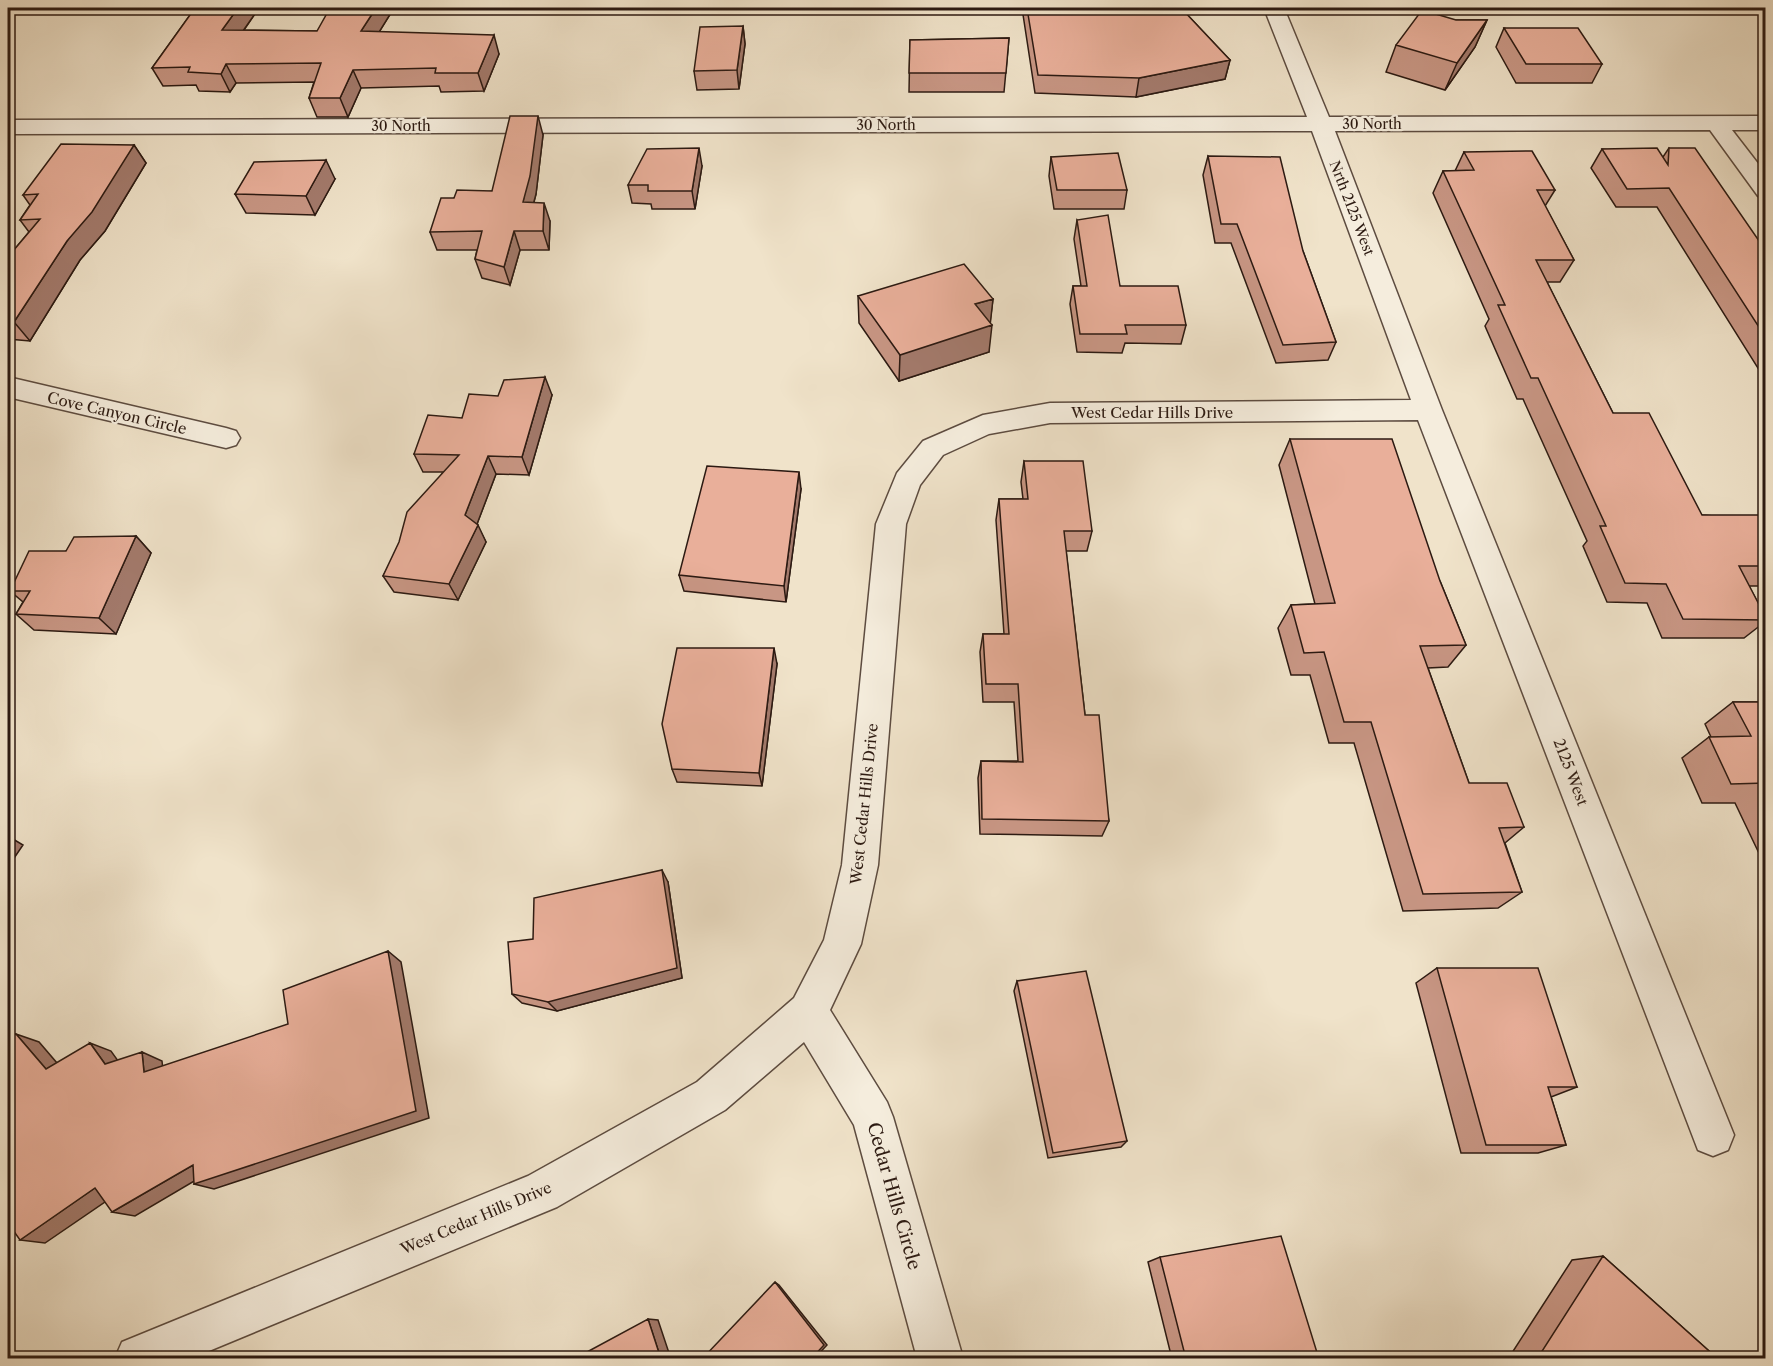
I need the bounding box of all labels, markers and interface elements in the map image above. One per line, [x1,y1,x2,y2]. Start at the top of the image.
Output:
street label: 30 North [1342,115,1402,133]
street label: 30 North [856,116,916,134]
street label: 30 North [371,117,431,135]
street label: Nrth 2125 West [1326,158,1378,258]
street label: Cove Canyon Circle [45,388,189,438]
street label: West Cedar Hills Drive [1070,403,1233,422]
street label: West Cedar Hills Drive [846,722,882,887]
street label: 2125 West [1550,736,1593,809]
street label: Cedar Hills Circle [862,1120,926,1272]
street label: West Cedar Hills Drive [397,1178,554,1259]

